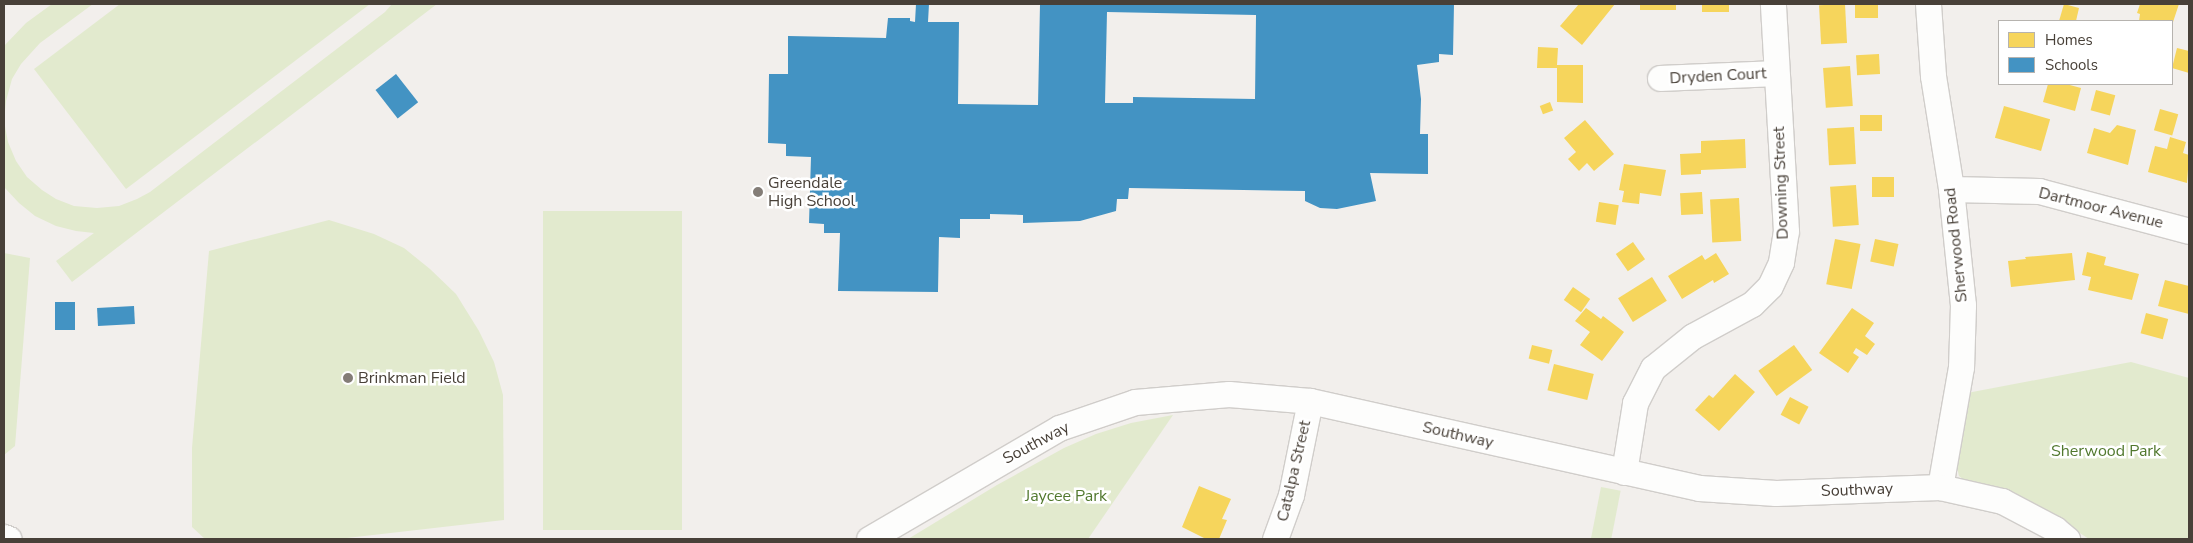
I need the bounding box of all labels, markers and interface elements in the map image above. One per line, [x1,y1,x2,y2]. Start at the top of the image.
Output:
legend [1998,20,2173,85]
text: Homes [2045,30,2093,50]
text: Schools [2045,55,2098,75]
street label: Dryden Court [1669,64,1767,88]
street label: Downing Street [1769,126,1793,240]
place label: Greendale High School [768,173,855,211]
street label: Dartmoor Avenue [2037,183,2165,233]
marker: Greendale High School [752,186,764,198]
street label: Sherwood Road [1940,187,1972,303]
place label: Brinkman Field [358,368,466,388]
marker: Brinkman Field [342,372,354,384]
street label: Southway [1000,418,1072,468]
street label: Catalpa Street [1273,418,1315,524]
street label: Southway [1421,418,1495,452]
park label: Sherwood Park [2051,441,2161,461]
street label: Southway [1821,479,1893,501]
park label: Jaycee Park [1025,486,1107,506]

